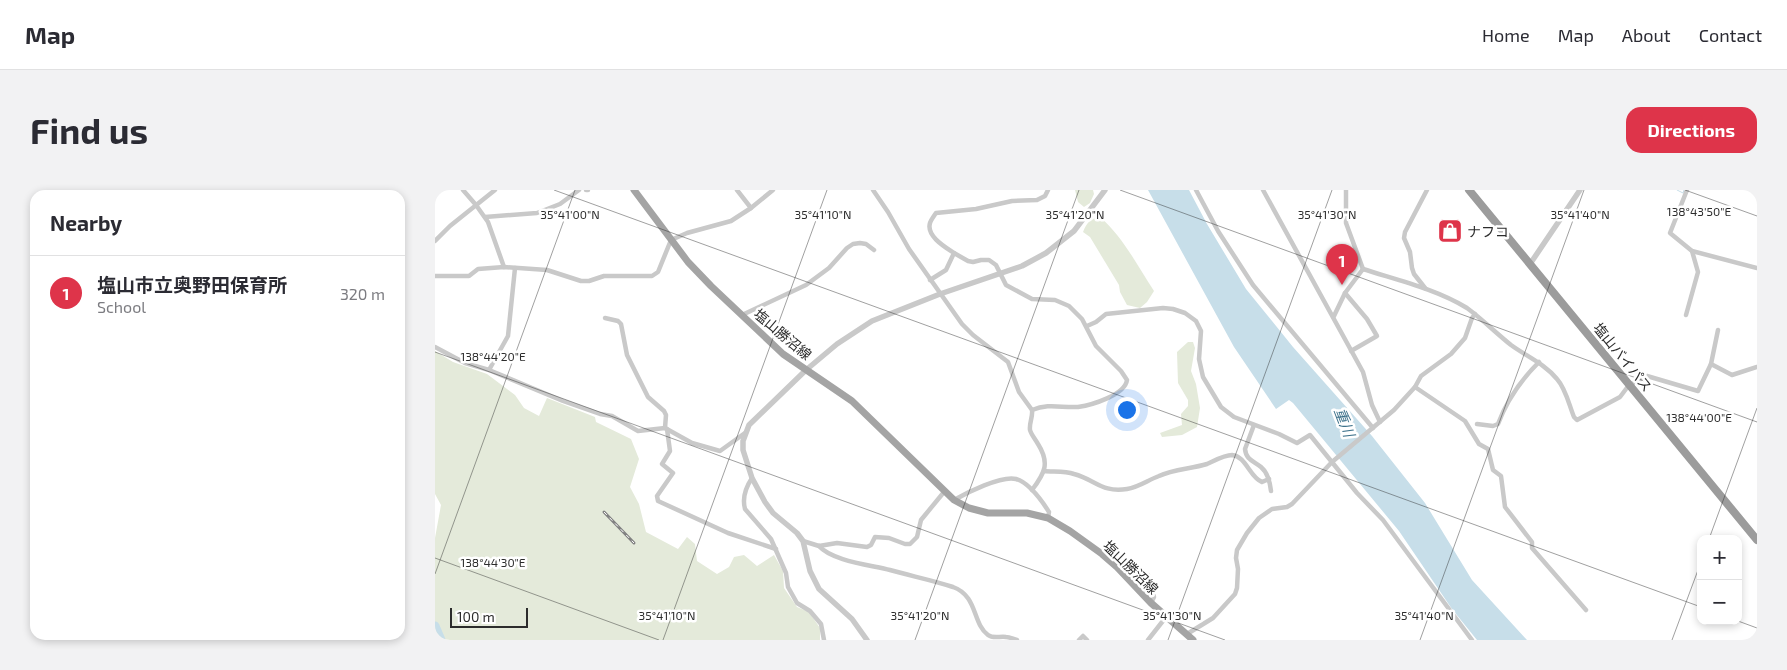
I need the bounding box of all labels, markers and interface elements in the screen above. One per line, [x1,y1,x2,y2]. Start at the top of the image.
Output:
text: Map [25,20,75,49]
text: Home [1482,24,1530,46]
text: Map [1558,24,1594,46]
text: About [1622,24,1671,46]
text: Contact [1699,24,1762,46]
button: Directions [1626,107,1757,153]
text: Find us [30,109,148,151]
text: 138°43'50"E [1667,204,1731,218]
text: 35°41'00"N [540,207,600,221]
text: 35°41'10"N [795,207,851,221]
text: 35°41'20"N [1046,207,1104,221]
text: 35°41'30"N [1298,207,1356,221]
text: 35°41'40"N [1550,207,1610,221]
text: Nearby [50,210,122,235]
shop icon: ナフコ [1437,218,1463,244]
place label: ナフコ [1467,223,1509,240]
pin: 1 [1326,244,1358,285]
text: 塩山市立奥野田保育所 [97,273,287,296]
text: 1 [63,284,69,303]
text: 320 m [340,284,385,303]
text: School [97,297,146,316]
street label: 塩山勝沼線 [751,305,815,363]
street label: 塩山バイパス [1590,319,1656,395]
text: 138°44'20"E [460,349,526,363]
your location [1114,397,1140,423]
water label: 重川 [1331,405,1359,441]
text: 138°44'00"E [1666,410,1732,424]
map controls [1697,535,1742,625]
button: + [1697,535,1742,580]
street label: 塩山勝沼線 [1100,537,1162,597]
text: 138°44'30"E [460,555,526,569]
button: − [1697,580,1742,625]
scale bar [450,605,527,628]
text: 100 m [457,608,495,625]
text: 35°41'10"N [639,608,695,622]
text: 35°41'20"N [891,608,949,622]
text: 35°41'30"N [1143,608,1201,622]
text: 35°41'40"N [1394,608,1454,622]

